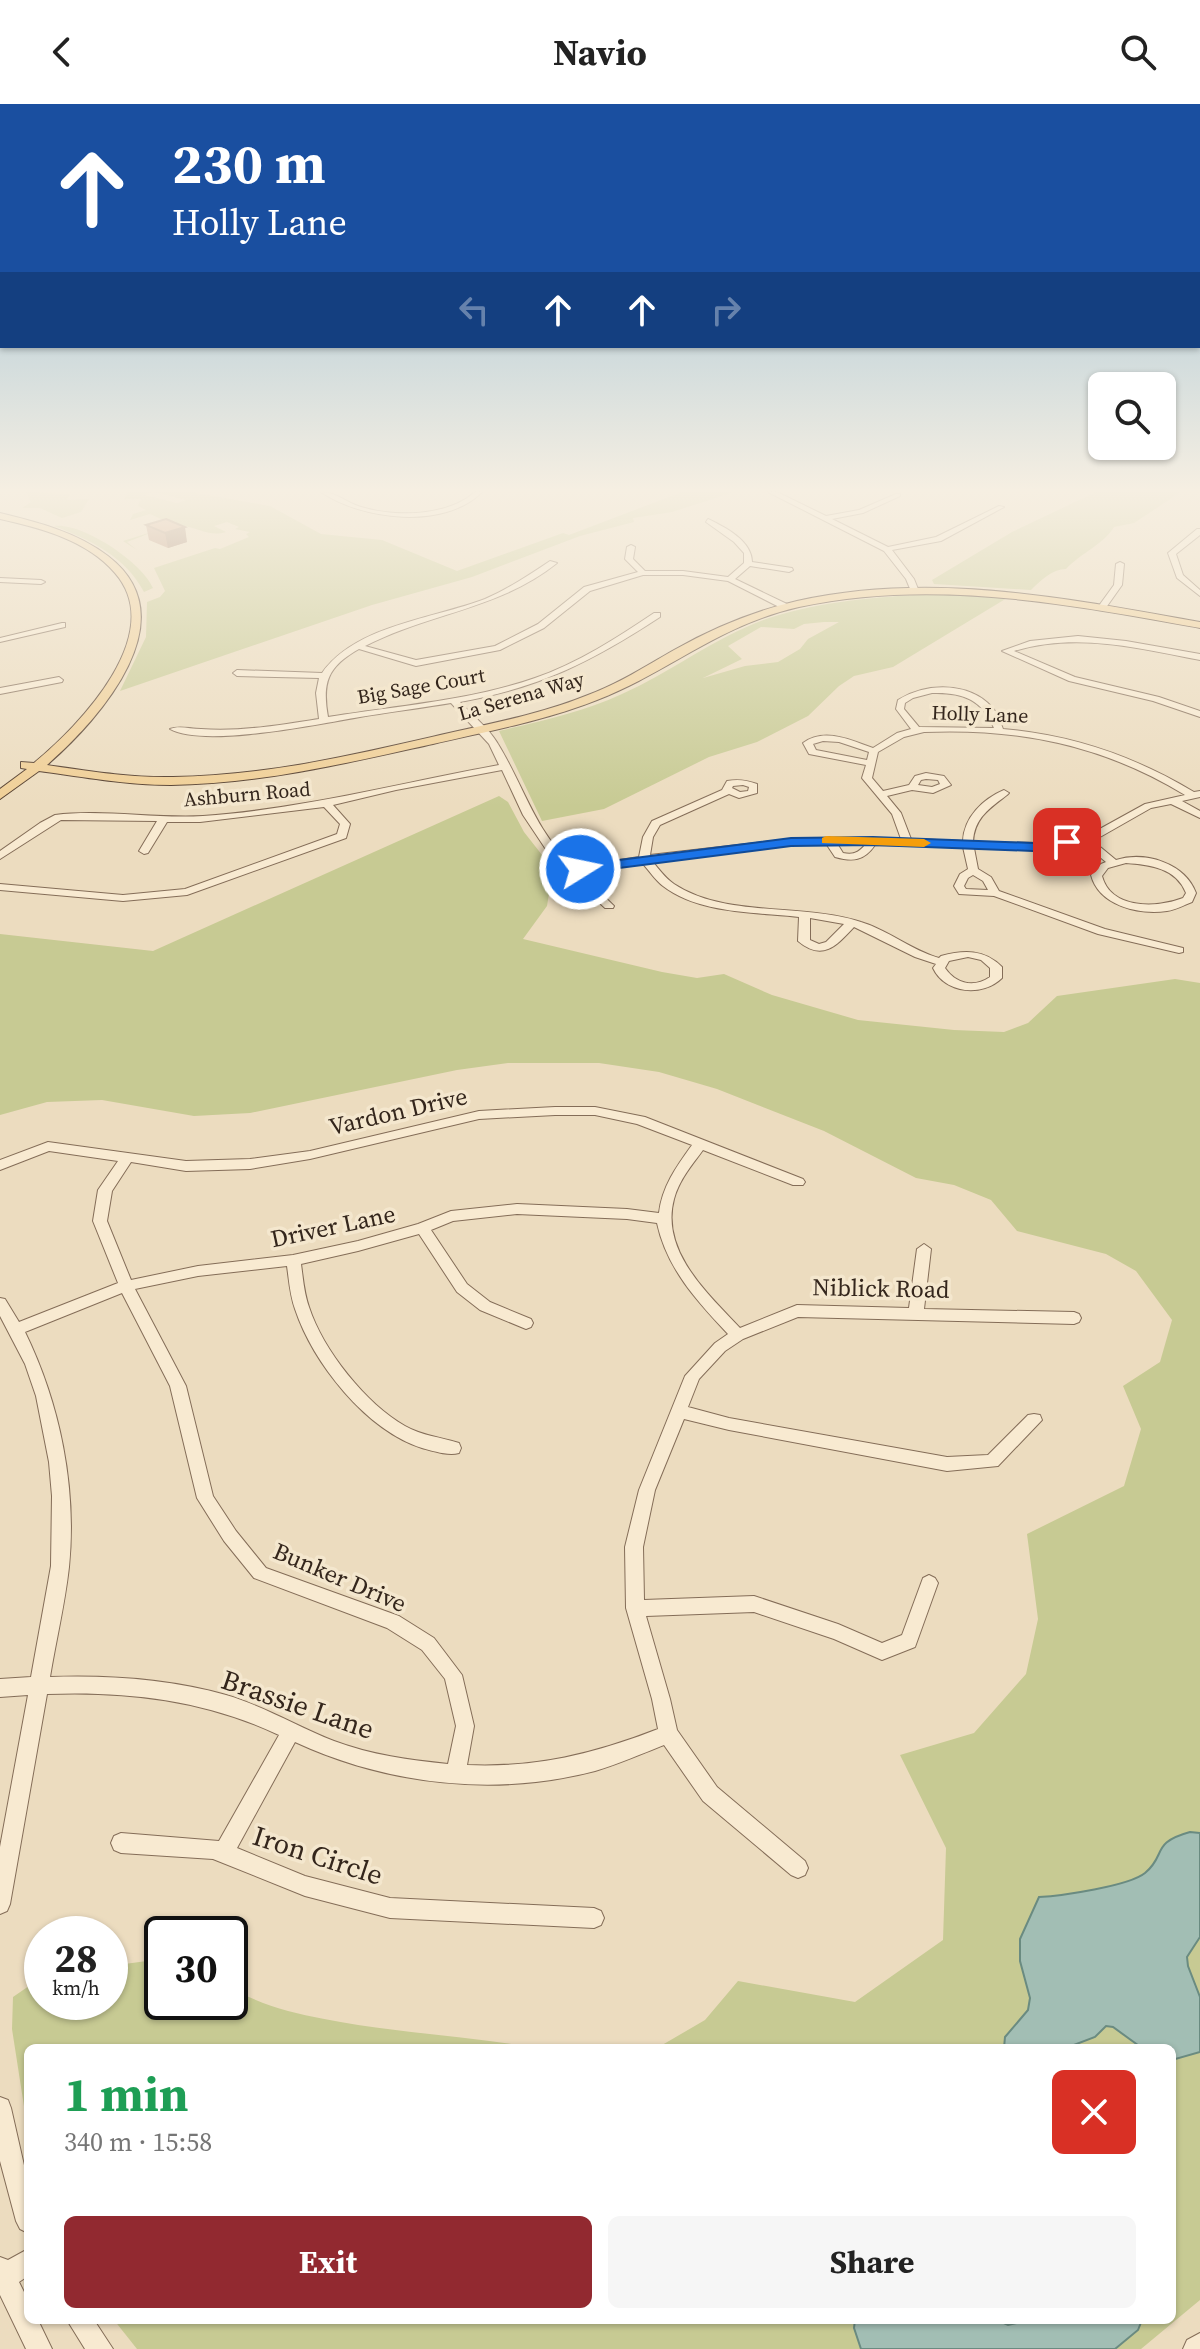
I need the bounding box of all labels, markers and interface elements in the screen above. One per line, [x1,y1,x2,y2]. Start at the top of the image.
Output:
text: Navio [553,28,647,77]
icon: back [40,30,84,74]
icon: search [1116,30,1160,74]
text: 230 m [172,125,326,202]
icon: ahead [40,136,144,240]
text: Holly Lane [172,198,347,247]
icon: left [452,288,496,332]
icon: ahead [536,288,580,332]
icon: ahead [620,288,664,332]
icon: right [704,288,748,332]
map controls [1088,372,1176,460]
button: search [1088,372,1176,460]
street label: Big Sage Court [355,661,488,711]
street label: La Serena Way [455,664,588,727]
street label: Holly Lane [931,698,1029,730]
street label: Ashburn Road [182,774,312,813]
pin [1033,808,1101,876]
icon: arrive [1045,820,1089,864]
position arrow [538,827,622,911]
street label: Vardon Drive [326,1079,470,1143]
street label: Driver Lane [268,1197,398,1255]
street label: Niblick Road [812,1270,950,1306]
street label: Bunker Drive [268,1534,412,1620]
street label: Brassie Lane [217,1660,379,1748]
street label: Iron Circle [248,1816,388,1894]
speed limit sign: 30 [144,1916,248,2020]
text: 28 [54,1931,98,1985]
text: km/h [52,1974,100,2002]
text: 1 min [64,2061,189,2127]
button: close [1052,2070,1136,2154]
text: 340 m · 15:58 [64,2124,212,2160]
button: Exit [64,2216,592,2308]
button: Share [608,2216,1136,2308]

